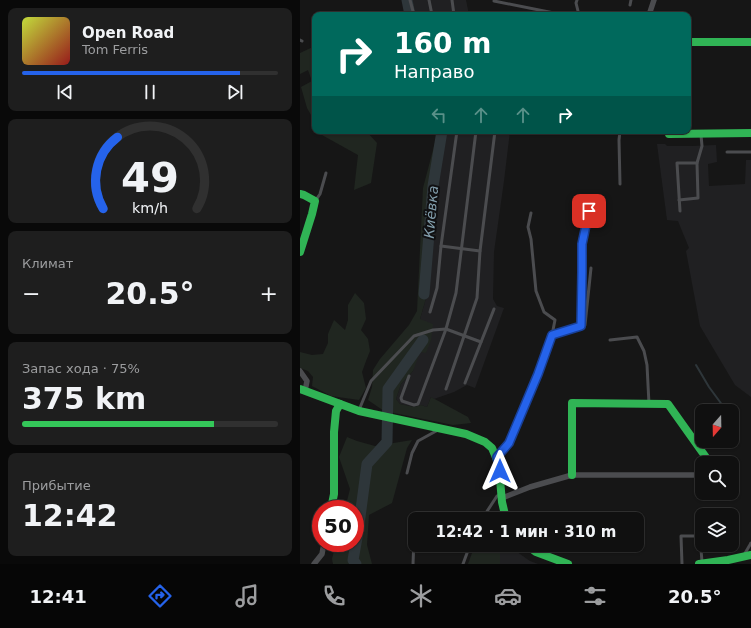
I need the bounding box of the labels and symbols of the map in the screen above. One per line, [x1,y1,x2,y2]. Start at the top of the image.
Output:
water label: Киёвка [421,185,441,239]
pin [572,194,606,228]
north arrow [695,404,739,448]
position arrow [479,450,521,492]
speed limit sign: 50 [312,500,364,552]

